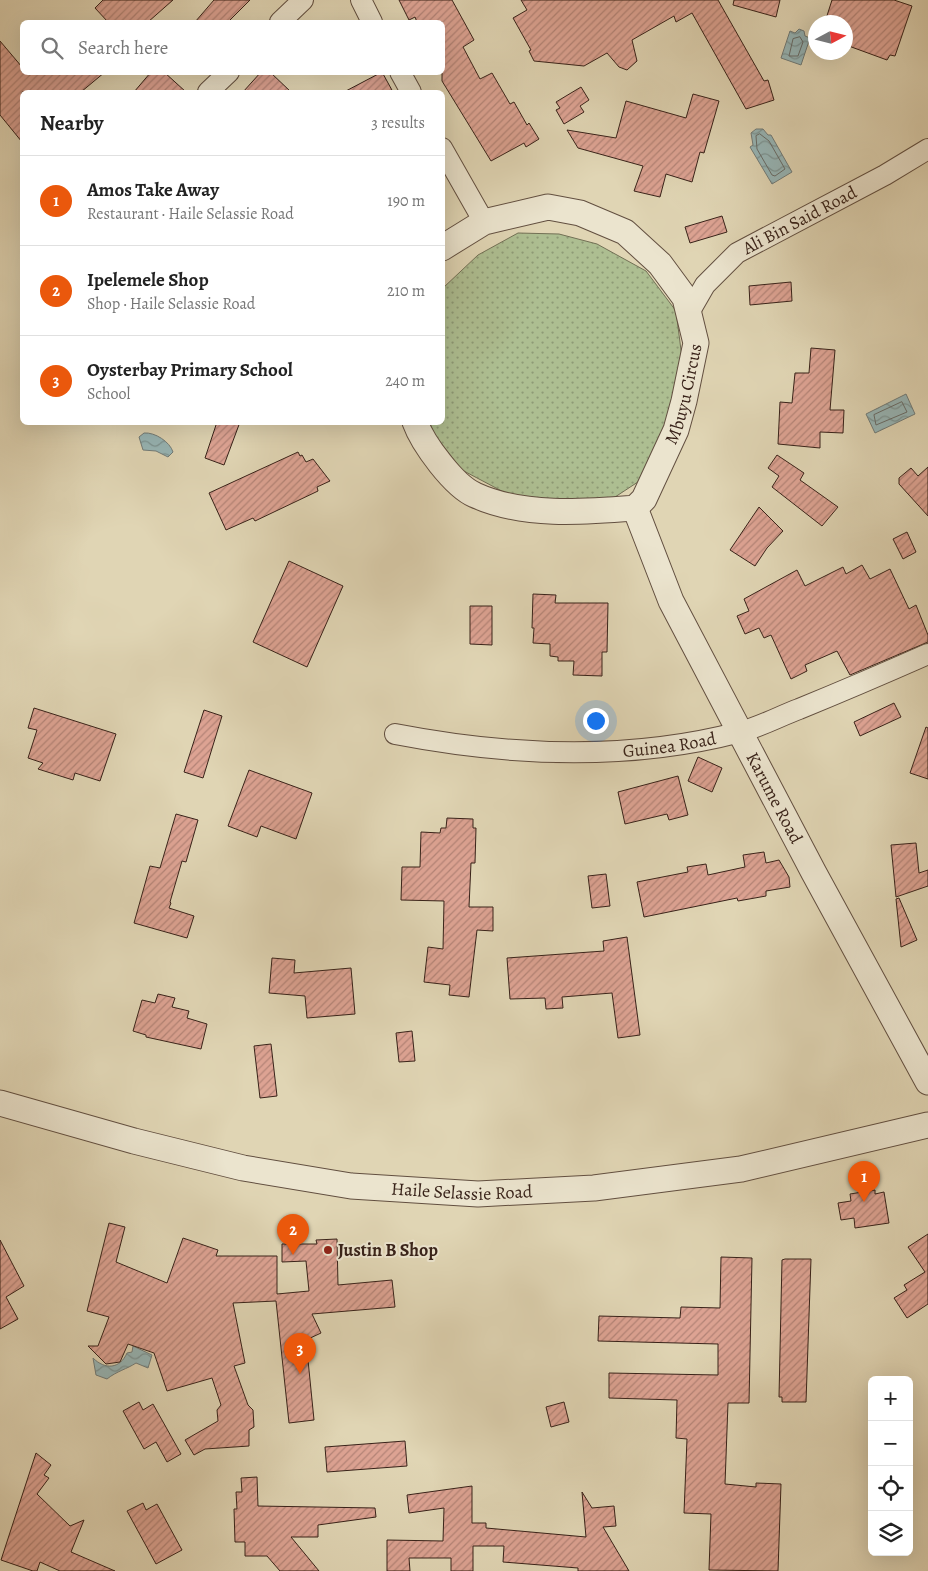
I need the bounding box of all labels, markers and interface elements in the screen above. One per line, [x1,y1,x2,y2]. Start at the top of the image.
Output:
north arrow [808,15,853,60]
search box [20,20,445,75]
icon: search [38,34,66,62]
text: Search here [78,35,168,61]
text: Nearby [40,109,103,137]
text: 3 results [371,112,425,134]
text: Amos Take Away [87,177,219,203]
street label: Ali Bin Said Road [737,180,861,260]
text: 1 [53,190,59,212]
text: 190 m [387,190,425,212]
text: Restaurant · Haile Selassie Road [87,203,294,225]
text: Ipelemele Shop [87,267,209,293]
text: 2 [52,280,60,302]
text: 210 m [387,280,425,302]
text: Shop · Haile Selassie Road [87,293,255,315]
street label: Mbuyu Circus [659,341,708,448]
text: Oysterbay Primary School [87,357,293,383]
text: 3 [53,370,59,392]
text: 240 m [385,370,425,392]
text: School [87,383,130,405]
your location [583,708,609,734]
street label: Guinea Road [622,726,719,763]
street label: Karume Road [740,748,809,848]
pin: 1 [848,1161,880,1202]
street label: Haile Selassie Road [390,1177,533,1206]
pin: 2 [277,1214,309,1255]
place label: Justin B Shop [338,1238,438,1262]
marker: Justin B Shop [322,1244,334,1256]
pin: 3 [284,1333,316,1374]
map controls [868,1376,913,1556]
button: + [868,1376,913,1421]
button: − [868,1421,913,1466]
button: locate [868,1466,913,1511]
button: layers [868,1511,913,1556]

